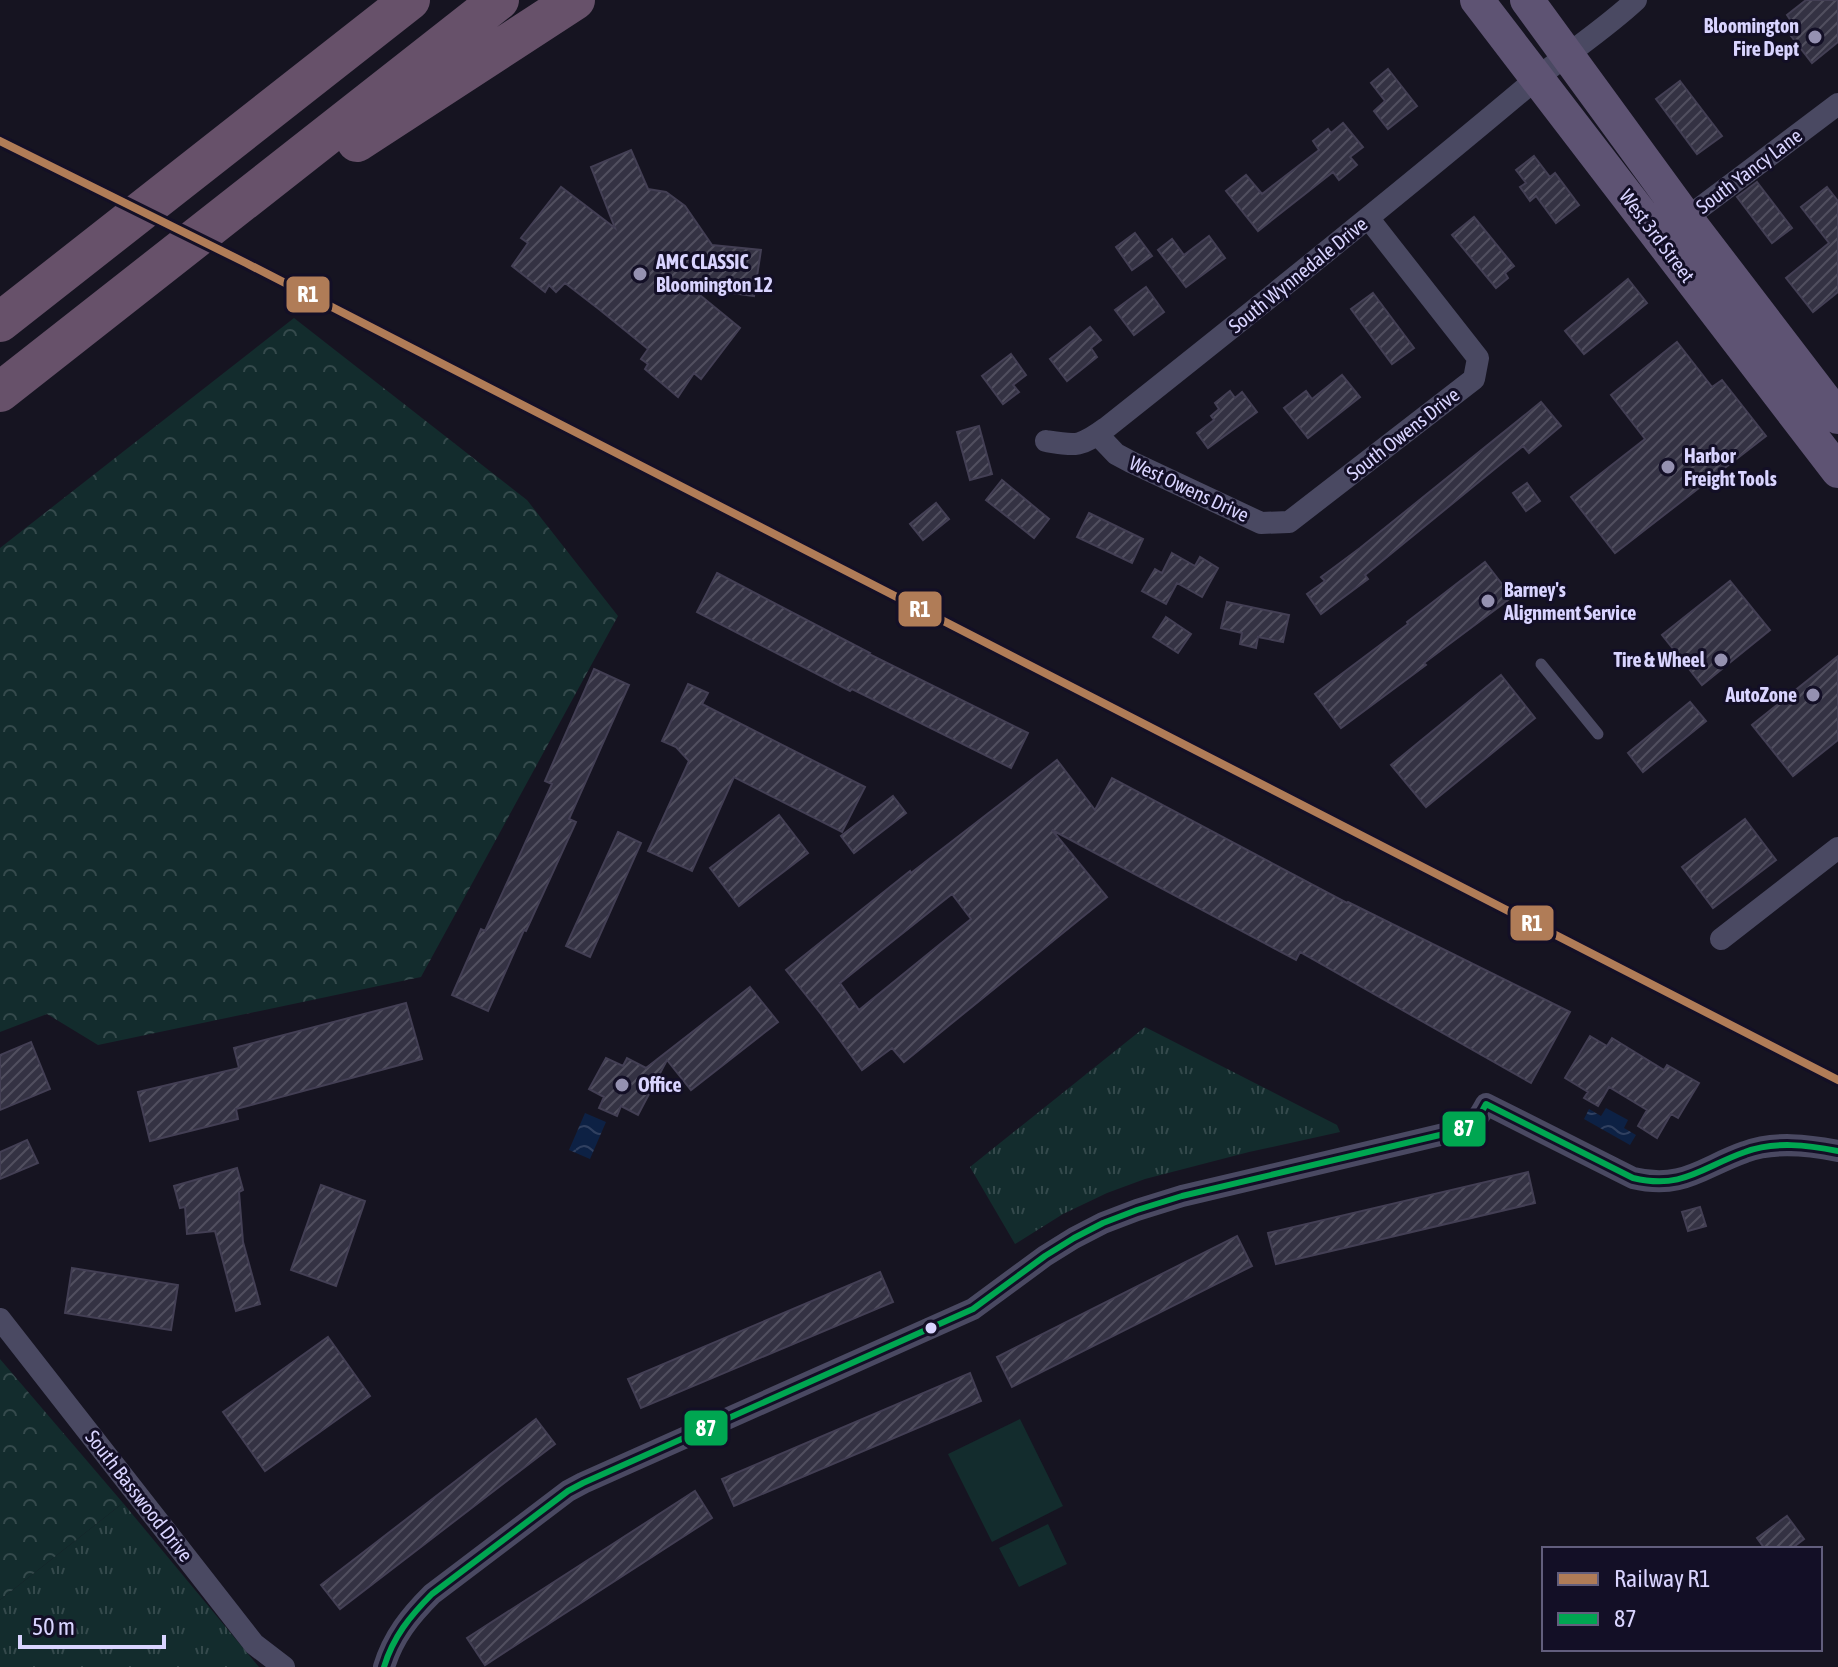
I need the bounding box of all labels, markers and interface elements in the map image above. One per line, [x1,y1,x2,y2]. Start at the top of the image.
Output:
place label: Bloomington Fire Dept [1704,14,1799,60]
marker: Bloomington Fire Dept [1806,28,1824,46]
street label: South Yancy Lane [1691,123,1806,218]
street label: West 3rd Street [1615,185,1700,287]
street label: South Wynnedale Drive [1224,212,1371,337]
place label: AMC CLASSIC Bloomington 12 [655,250,773,296]
marker: AMC CLASSIC Bloomington 12 [631,265,649,283]
line badge: R1 [285,275,331,314]
text: R1 [297,281,319,307]
street label: South Owens Drive [1342,383,1464,485]
place label: Harbor Freight Tools [1684,444,1777,490]
street label: West Owens Drive [1126,451,1253,526]
marker: Harbor Freight Tools [1659,458,1677,476]
place label: Barney's Alignment Service [1503,578,1636,624]
line badge: R1 [897,590,943,628]
marker: Barney's Alignment Service [1479,592,1497,610]
text: R1 [909,596,931,622]
place label: Tire & Wheel [1614,648,1706,671]
marker: Tire & Wheel [1712,651,1730,669]
place label: AutoZone [1724,683,1797,706]
marker: AutoZone [1804,686,1822,704]
line badge: R1 [1509,904,1555,942]
text: R1 [1521,910,1543,936]
place label: Office [638,1073,682,1096]
marker: Office [613,1076,631,1094]
line badge: 87 [1441,1110,1487,1148]
text: 87 [1454,1115,1474,1141]
unlabelled marker [923,1320,939,1336]
line badge: 87 [683,1409,729,1447]
text: 87 [696,1415,716,1441]
street label: South Basswood Drive [81,1426,198,1566]
legend [1542,1547,1822,1651]
text: Railway R1 [1614,1565,1711,1592]
scale bar [20,1599,164,1649]
text: 87 [1614,1605,1637,1632]
text: 50 m [32,1613,75,1640]

